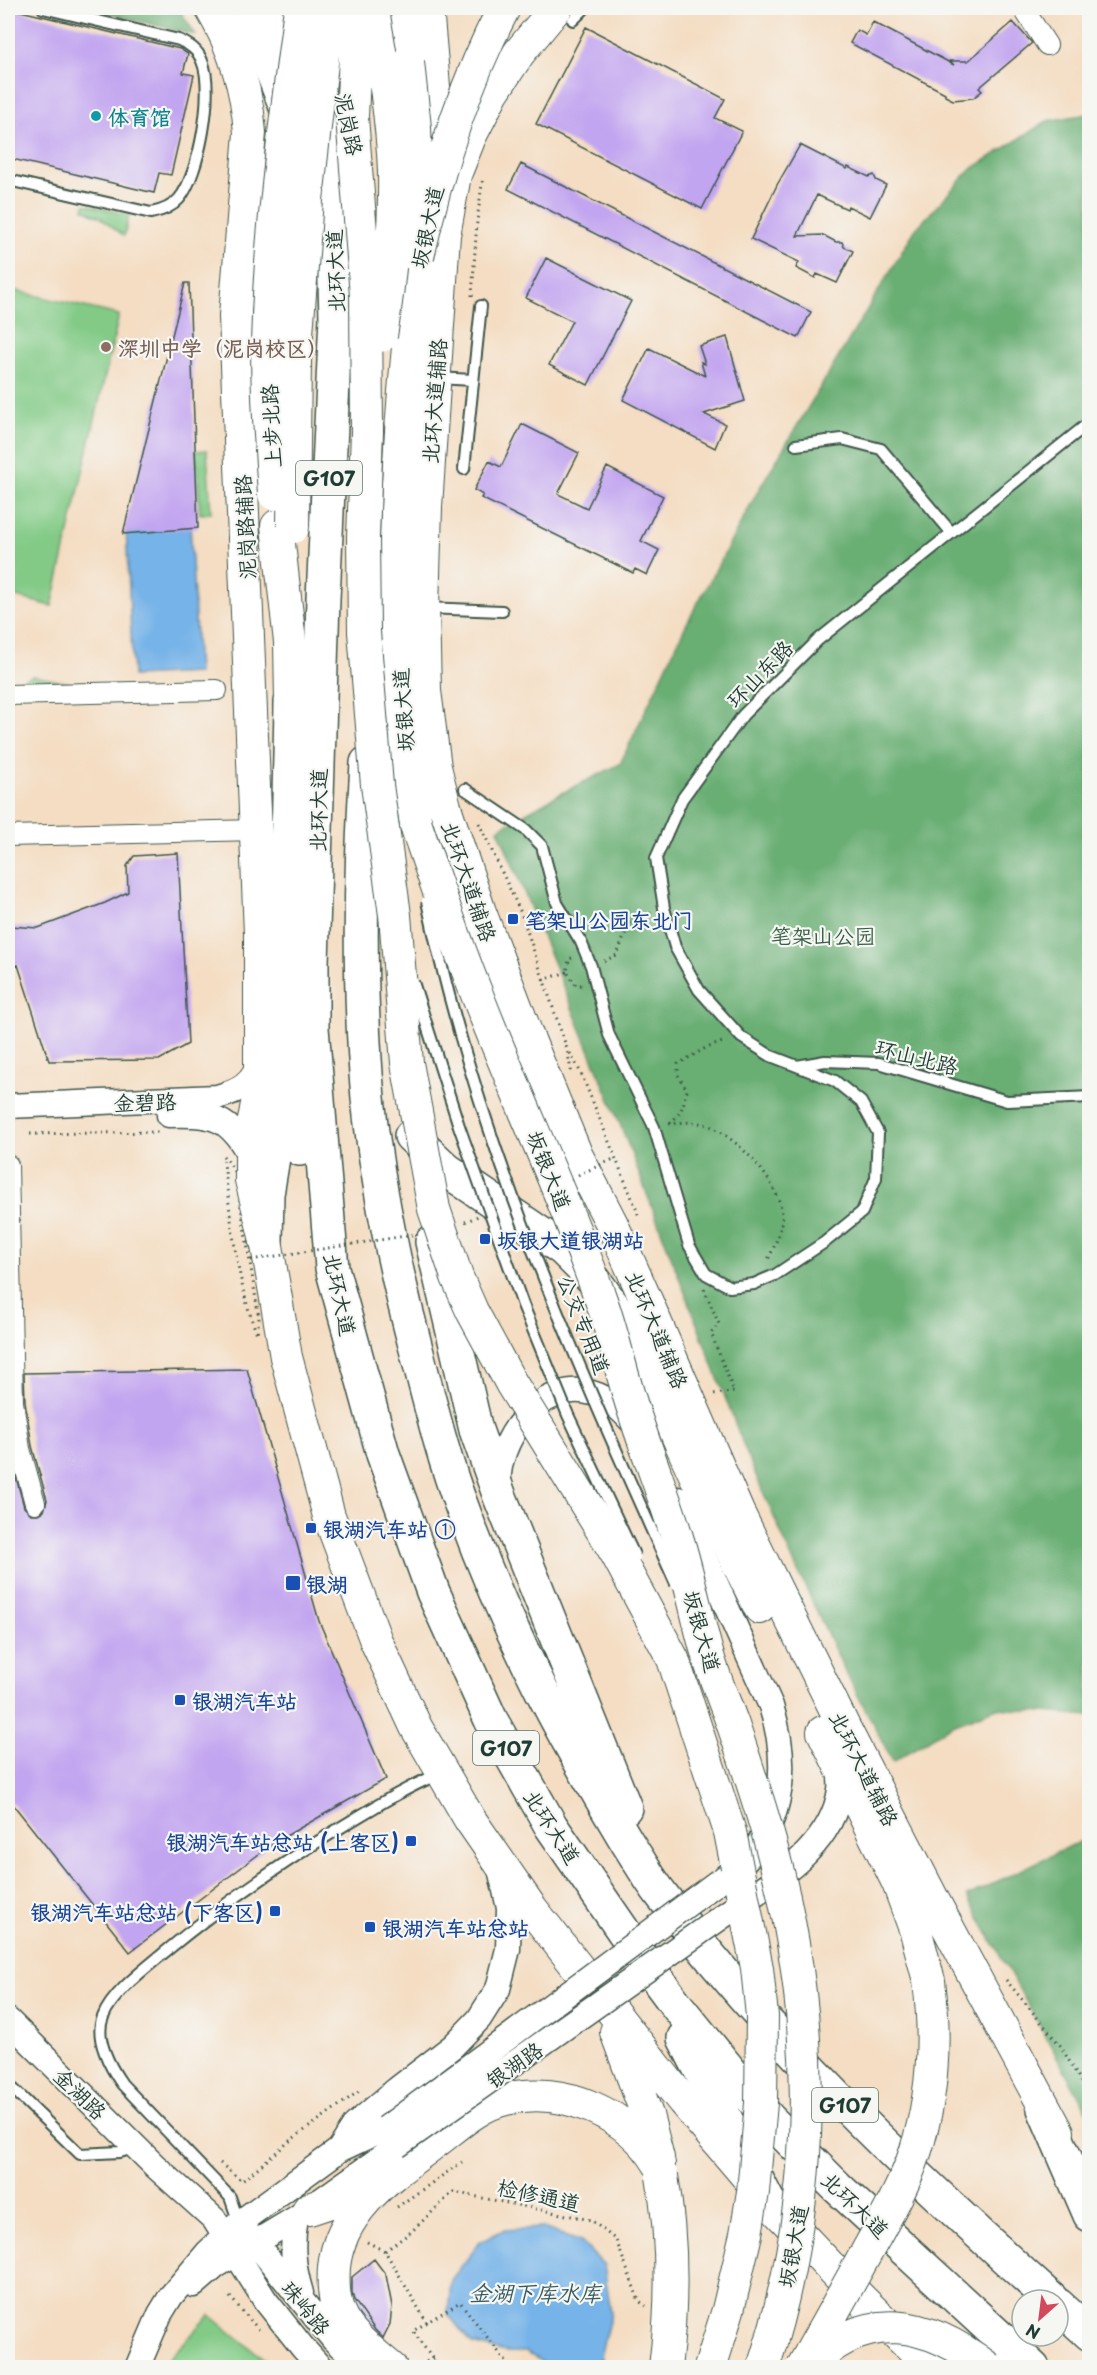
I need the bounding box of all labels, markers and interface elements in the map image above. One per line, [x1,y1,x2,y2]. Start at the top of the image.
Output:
street label: 泥岗路 [328,90,372,158]
place label: 体育馆 [108,100,171,132]
marker: 体育馆 [89,109,103,123]
street label: 坂银大道 [402,183,450,271]
street label: 北环大道 [317,228,351,314]
place label: 深圳中学（泥岗校区） [118,331,328,363]
street label: 北环大道辅路 [413,337,453,465]
marker: 深圳中学（泥岗校区） [99,340,113,354]
street label: 上步北路 [252,383,288,469]
road number: G107 [296,461,362,495]
street label: 泥岗路辅路 [225,474,263,580]
street label: 环山东路 [718,632,800,714]
street label: 坂银大道 [383,667,421,753]
street label: 北环大道 [300,768,334,852]
street label: 北环大道辅路 [434,816,506,946]
place label: 笔架山公园东北门 [525,903,693,935]
marker: 笔架山公园东北门 [506,912,520,926]
park label: 笔架山公园 [771,919,876,951]
street label: 环山北路 [872,1030,962,1082]
street label: 金碧路 [113,1084,177,1118]
street label: 坂银大道 [519,1125,581,1215]
place label: 坂银大道银湖站 [497,1223,644,1255]
marker: 坂银大道银湖站 [478,1232,492,1246]
street label: 北环大道 [317,1250,365,1338]
street label: 北环大道辅路 [619,1265,697,1393]
street label: 公交专用道 [550,1269,620,1379]
place label: 银湖汽车站 ① [323,1512,456,1544]
marker: 银湖汽车站 ① [304,1521,318,1535]
place label: 银湖 [306,1567,348,1599]
marker: 银湖 [284,1574,302,1592]
street label: 坂银大道 [676,1586,730,1676]
place label: 银湖汽车站 [192,1684,297,1716]
marker: 银湖汽车站 [173,1693,187,1707]
street label: 北环大道辅路 [822,1705,908,1831]
road number: G107 [473,1731,539,1765]
street label: 北环大道 [517,1782,589,1870]
place label: 银湖汽车站总站 (上客区) [166,1825,399,1857]
marker: 银湖汽车站总站 (上客区) [404,1834,418,1848]
place label: 银湖汽车站总站 (下客区) [30,1895,263,1927]
marker: 银湖汽车站总站 (下客区) [268,1904,282,1918]
place label: 银湖汽车站总站 [382,1911,529,1943]
marker: 银湖汽车站总站 [363,1920,377,1934]
street label: 银湖路 [479,2033,549,2095]
street label: 金湖路 [47,2060,115,2126]
road number: G107 [812,2088,878,2122]
street label: 北环大道 [815,2163,897,2245]
street label: 检修通道 [495,2170,583,2218]
street label: 坂银大道 [769,2202,815,2290]
street label: 珠岭路 [275,2272,339,2342]
water label: 金湖下库水库 [469,2275,603,2308]
north arrow [1010,2288,1070,2348]
text: N [1021,2319,1044,2346]

